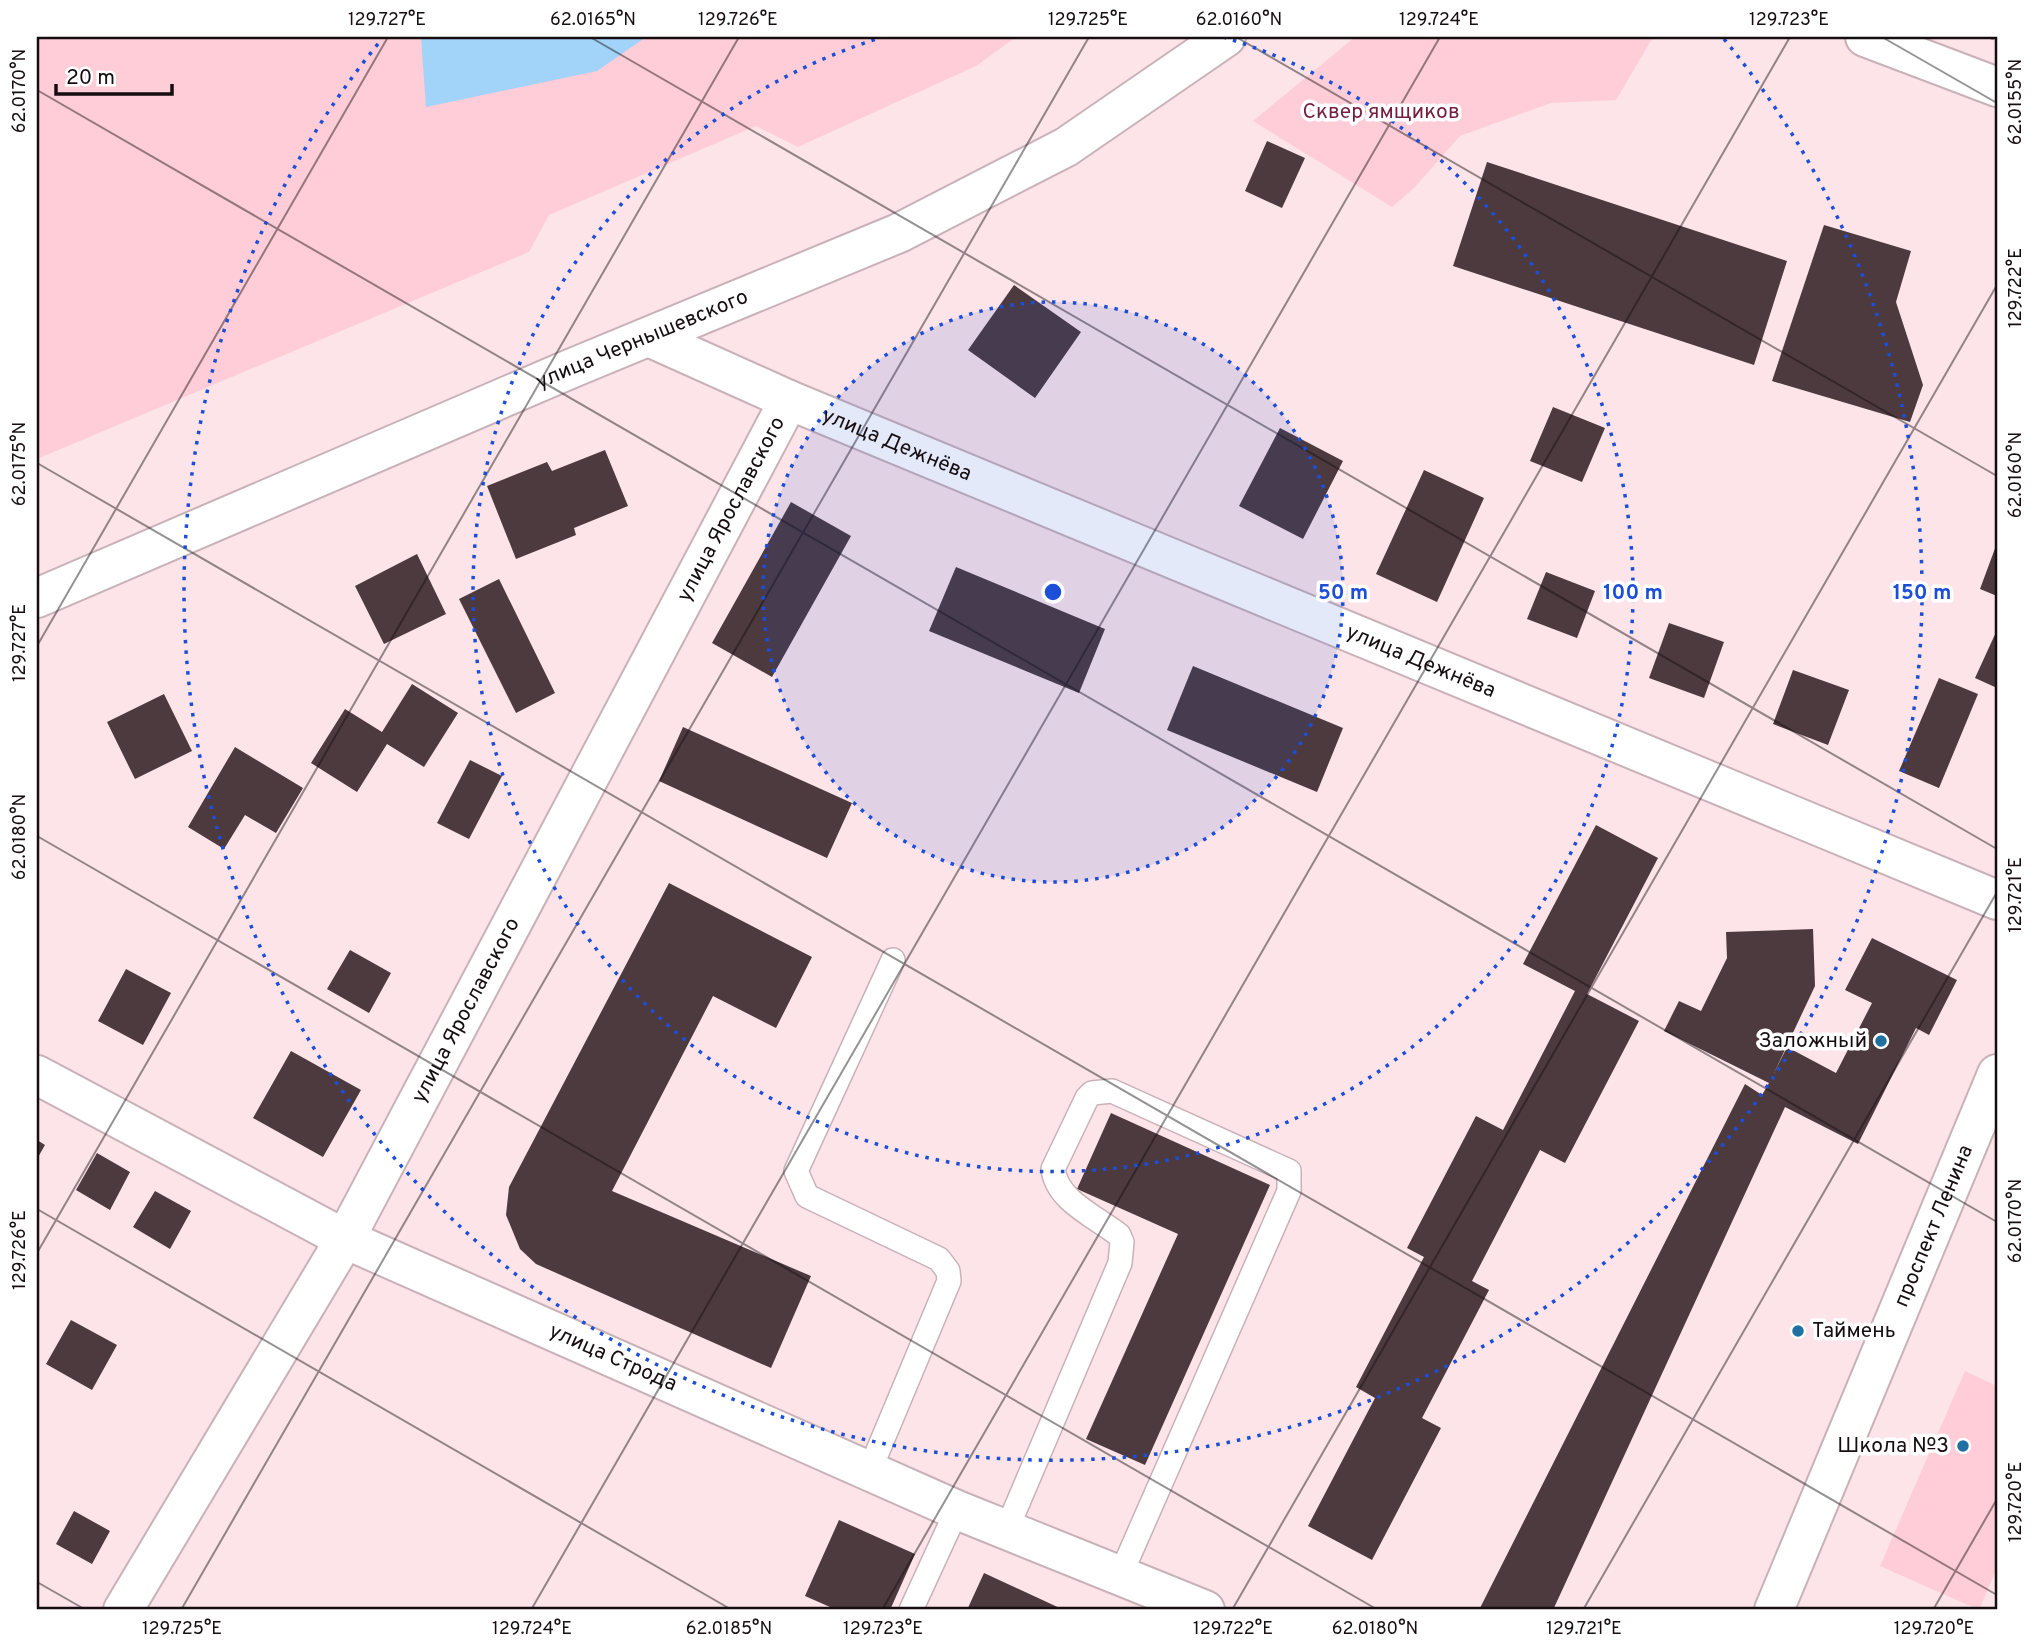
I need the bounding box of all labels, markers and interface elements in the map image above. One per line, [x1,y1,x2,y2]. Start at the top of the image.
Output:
text: 129.727°E [348,9,426,32]
text: 62.0165°N [550,9,636,32]
text: 129.726°E [698,9,778,32]
text: 129.725°E [1048,9,1128,32]
text: 62.0160°N [1196,9,1282,32]
text: 129.724°E [1399,9,1479,32]
text: 129.723°E [1749,9,1829,32]
text: 62.0170°N [9,49,32,133]
scale bar [56,52,172,96]
text: 62.0155°N [2005,59,2028,145]
text: 20 m [66,65,115,92]
park label: Сквер ямщиков [1302,99,1460,126]
text: 129.722°E [2005,248,2028,328]
street label: улица Чернышевского [532,283,752,396]
street label: улица Дежнёва [818,402,976,488]
street label: улица Ярославского [671,412,791,607]
text: 62.0175°N [9,422,32,506]
text: 62.0160°N [2005,432,2028,518]
centre of rings [1041,580,1065,604]
text: 50 m [1318,580,1368,607]
text: 100 m [1603,580,1663,607]
text: 150 m [1893,580,1951,607]
text: 129.727°E [9,604,32,682]
street label: улица Дежнёва [1342,618,1500,704]
text: 62.0180°N [9,794,32,880]
text: 129.721°E [2005,857,2028,933]
street label: улица Ярославского [406,913,526,1108]
place label: Заложный [1759,1028,1867,1055]
marker: Заложный [1873,1033,1889,1049]
street label: проспект Ленина [1888,1141,1980,1311]
text: 62.0170°N [2005,1179,2028,1263]
text: 129.726°E [9,1210,32,1290]
street label: улица Строда [545,1317,681,1398]
place label: Таймень [1812,1318,1896,1345]
marker: Таймень [1790,1323,1806,1339]
place label: Школа №3 [1837,1433,1949,1460]
marker: Школа №3 [1955,1438,1971,1454]
text: 129.720°E [2005,1462,2028,1542]
text: 129.725°E [142,1618,222,1641]
text: 129.724°E [492,1618,572,1641]
text: 62.0185°N [686,1618,772,1641]
text: 129.723°E [843,1618,923,1641]
text: 129.722°E [1193,1618,1273,1641]
text: 62.0180°N [1332,1618,1418,1641]
text: 129.721°E [1546,1618,1622,1641]
text: 129.720°E [1894,1618,1974,1641]

